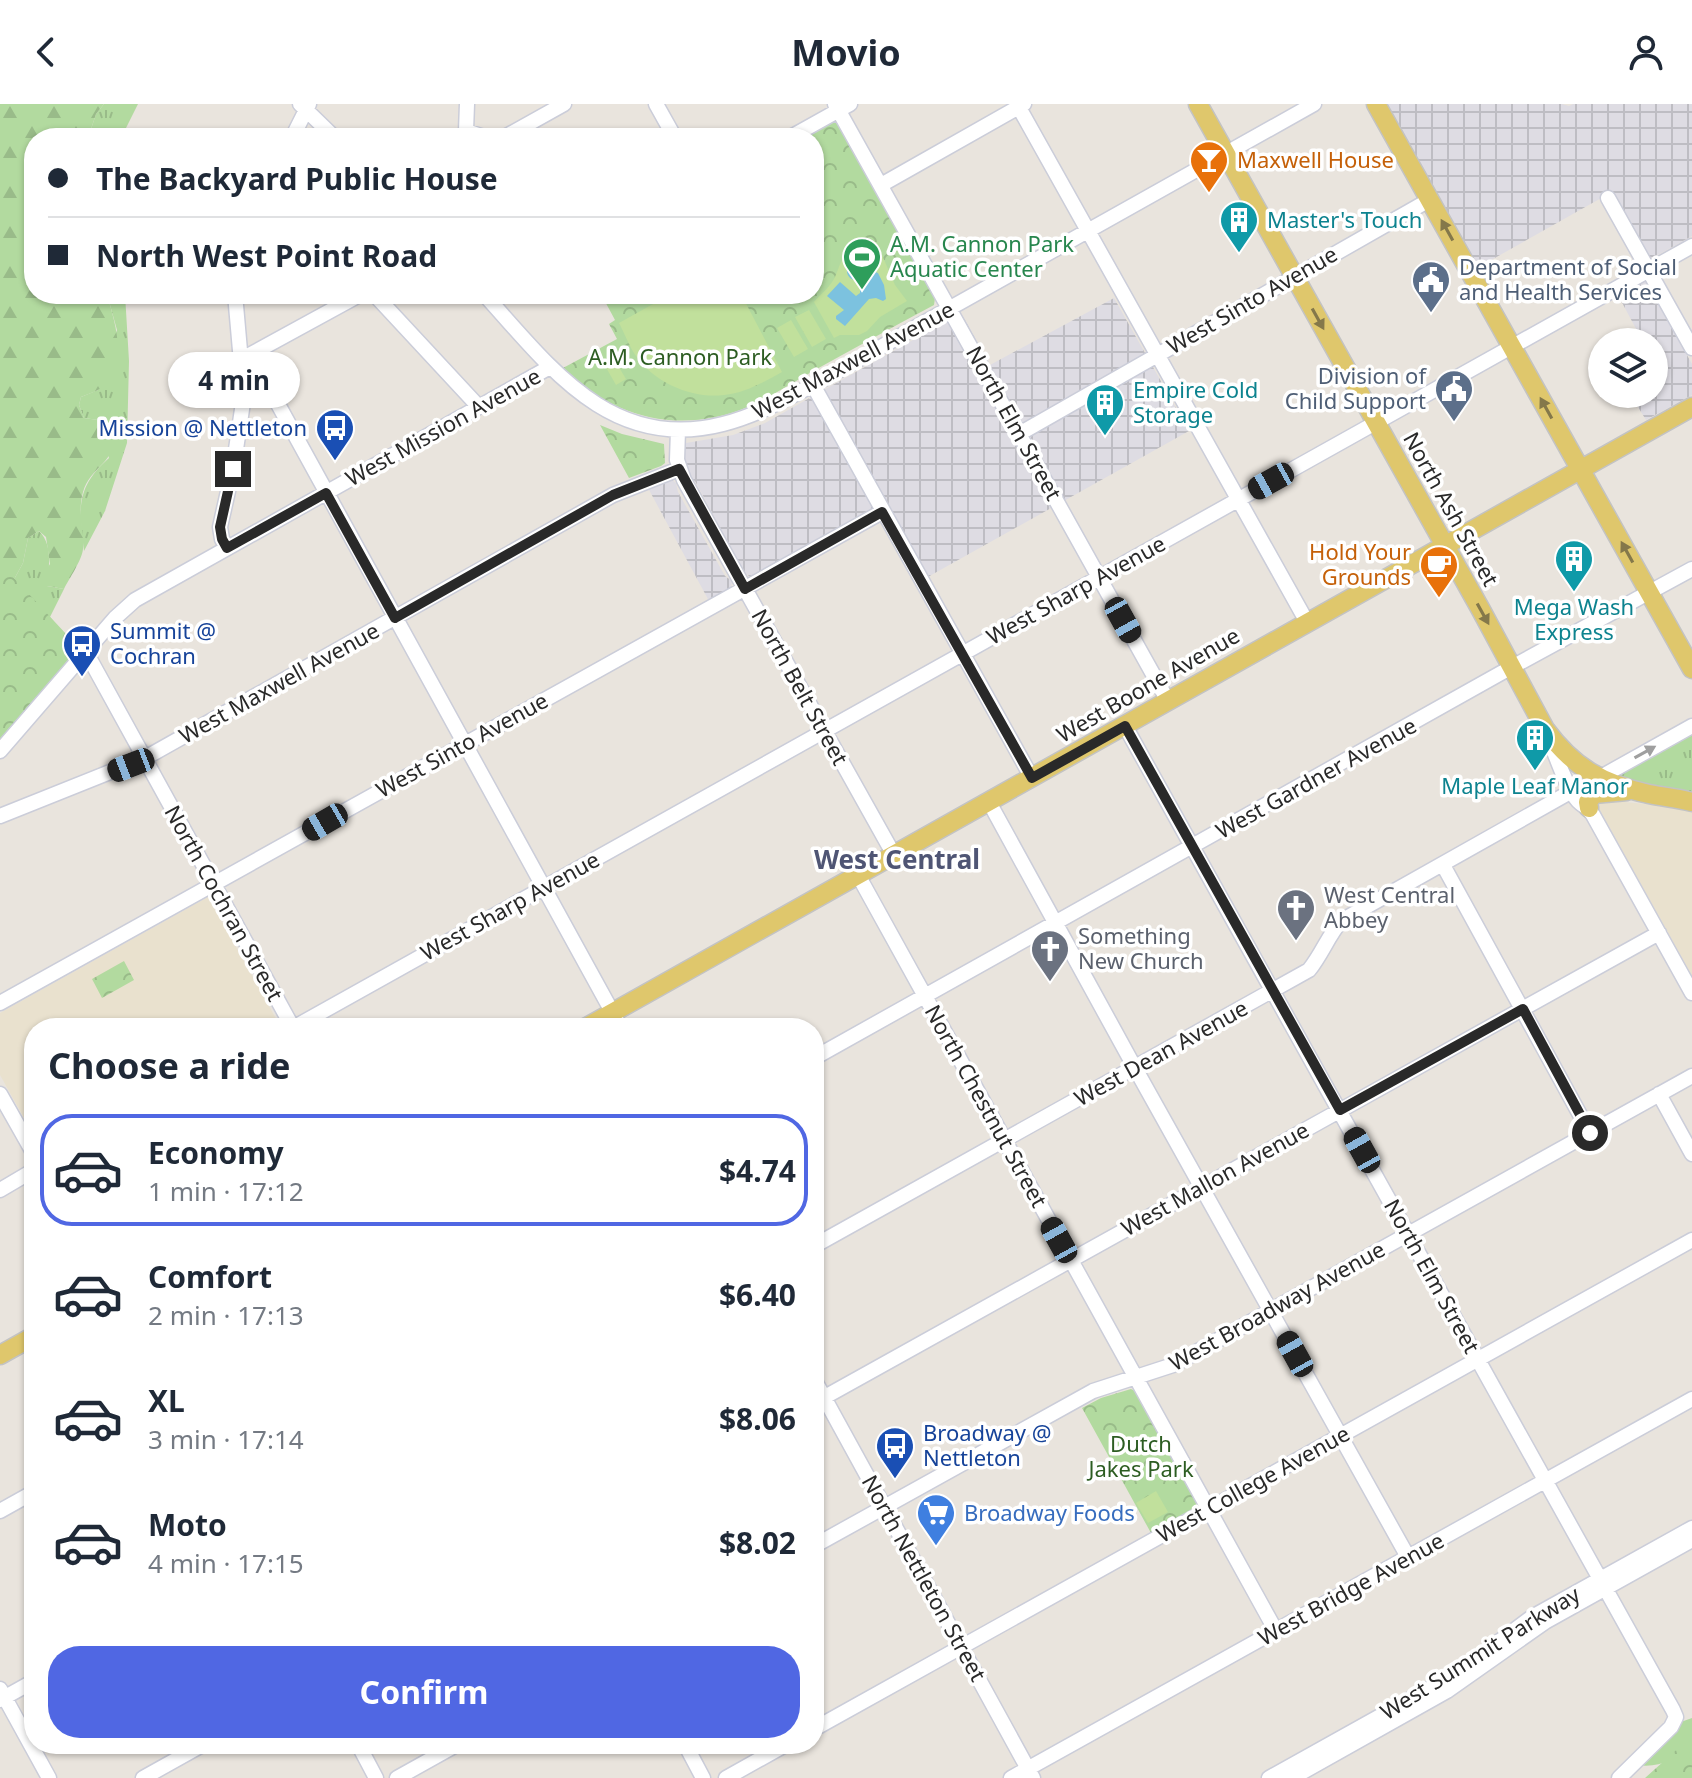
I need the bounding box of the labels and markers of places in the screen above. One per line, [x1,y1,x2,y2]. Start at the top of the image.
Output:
bar icon: Maxwell House [1188,139,1230,194]
place label: Maxwell House [1237,144,1394,174]
building icon: Master's Touch [1218,199,1260,254]
place label: Master's Touch [1267,204,1422,234]
place label: A.M. Cannon Park Aquatic Center [890,228,1074,283]
sports icon: A.M. Cannon Park Aquatic Center [841,236,883,291]
place label: Department of Social and Health Services [1459,251,1677,306]
public building icon: Department of Social and Health Services [1410,259,1452,314]
place label: Division of Child Support [1285,360,1427,415]
public building icon: Division of Child Support [1433,368,1475,423]
place label: Empire Cold Storage [1133,374,1258,429]
building icon: Empire Cold Storage [1084,382,1126,437]
bus stop icon: Mission @ Nettleton [314,407,356,462]
place label: Mission @ Nettleton [99,412,307,442]
place label: Hold Your Grounds [1309,536,1411,591]
building icon: Mega Wash Express [1553,538,1595,593]
cafe icon: Hold Your Grounds [1418,544,1460,599]
place label: Mega Wash Express [1514,591,1634,646]
place label: Summit @ Cochran [110,615,216,670]
bus stop icon: Summit @ Cochran [61,623,103,678]
building icon: Maple Leaf Manor [1514,717,1556,772]
place label: Maple Leaf Manor [1441,770,1629,800]
place label: West Central Abbey [1324,879,1455,934]
church icon: West Central Abbey [1275,887,1317,942]
place label: Something New Church [1078,920,1204,975]
church icon: Something New Church [1029,928,1071,983]
place label: Broadway @ Nettleton [923,1417,1051,1472]
bus stop icon: Broadway @ Nettleton [874,1425,916,1480]
supermarket icon: Broadway Foods [915,1492,957,1547]
place label: Broadway Foods [964,1497,1135,1527]

